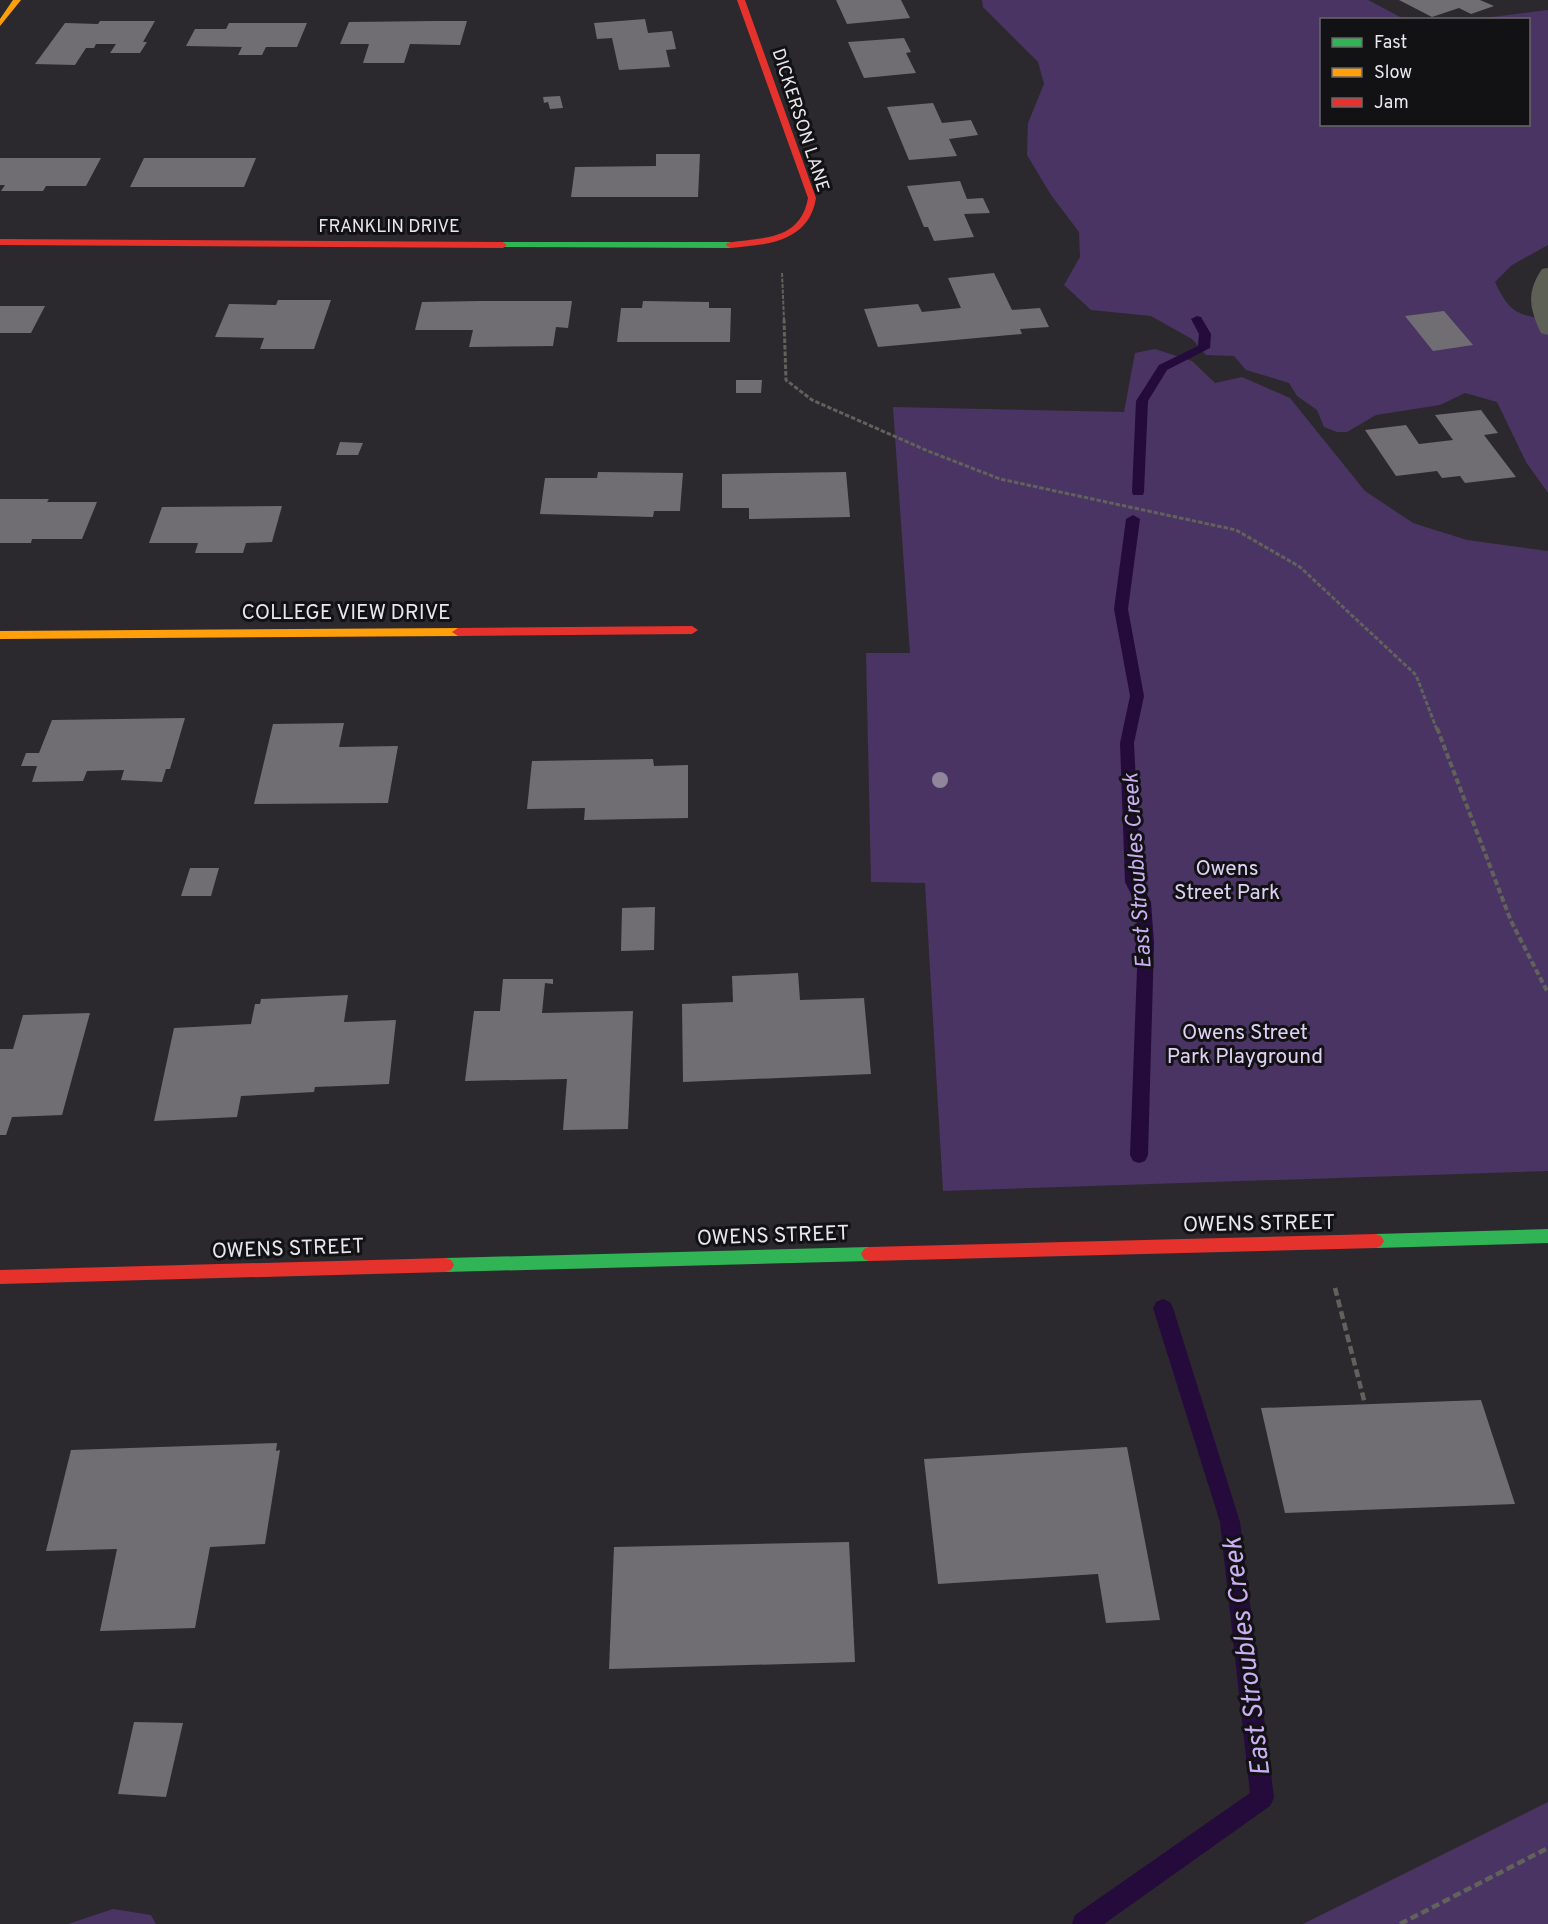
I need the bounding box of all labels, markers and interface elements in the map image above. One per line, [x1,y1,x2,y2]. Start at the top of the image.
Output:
legend [1320,18,1530,126]
text: Fast [1374,32,1407,55]
street label: DICKERSON LANE [766,46,834,195]
text: Slow [1374,62,1412,85]
text: Jam [1374,92,1409,115]
street label: FRANKLIN DRIVE [318,216,460,239]
street label: COLLEGE VIEW DRIVE [241,600,451,627]
water label: East Stroubles Creek [1118,771,1159,970]
park label: Owens Street Park [1174,856,1280,907]
park label: Owens Street Park Playground [1167,1020,1323,1071]
street label: OWENS STREET [1183,1210,1336,1239]
street label: OWENS STREET [696,1220,850,1253]
street label: OWENS STREET [211,1233,365,1266]
water label: East Stroubles Creek [1216,1534,1280,1778]

